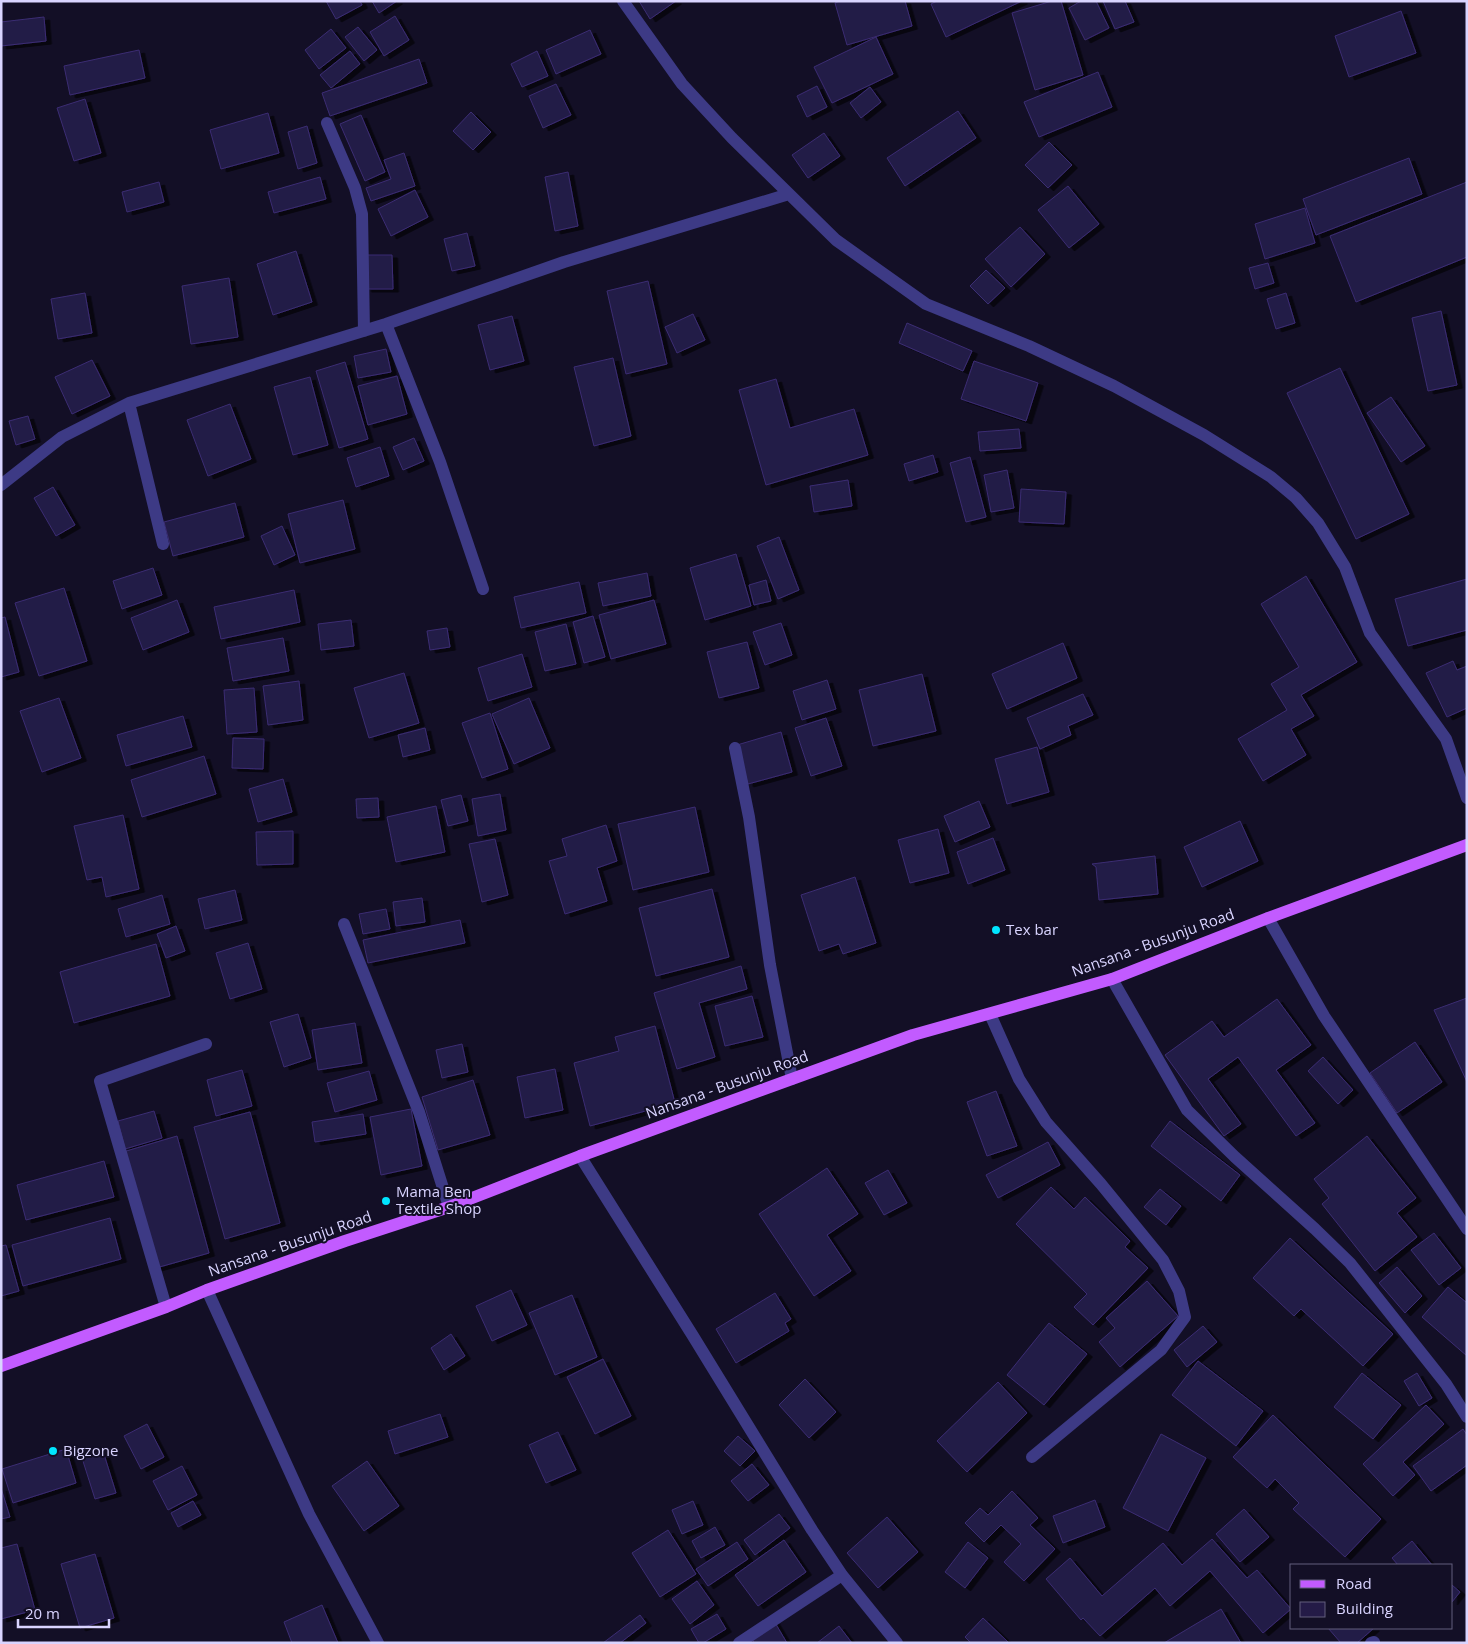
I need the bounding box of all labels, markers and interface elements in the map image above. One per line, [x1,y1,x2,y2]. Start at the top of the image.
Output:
street label: Nansana - Busunju Road [1069,903,1237,981]
place label: Tex bar [1006,919,1058,939]
marker: Tex bar [990,924,1002,936]
street label: Nansana - Busunju Road [643,1045,811,1123]
place label: Mama Ben Textile Shop [396,1181,481,1218]
marker: Mama Ben Textile Shop [380,1195,392,1207]
street label: Nansana - Busunju Road [205,1206,374,1280]
place label: Bigzone [63,1440,118,1460]
marker: Bigzone [47,1445,59,1457]
legend [1290,1564,1453,1629]
text: Road [1336,1573,1372,1593]
scale bar [18,1596,109,1628]
text: Building [1336,1598,1393,1618]
text: 20 m [25,1603,60,1623]

